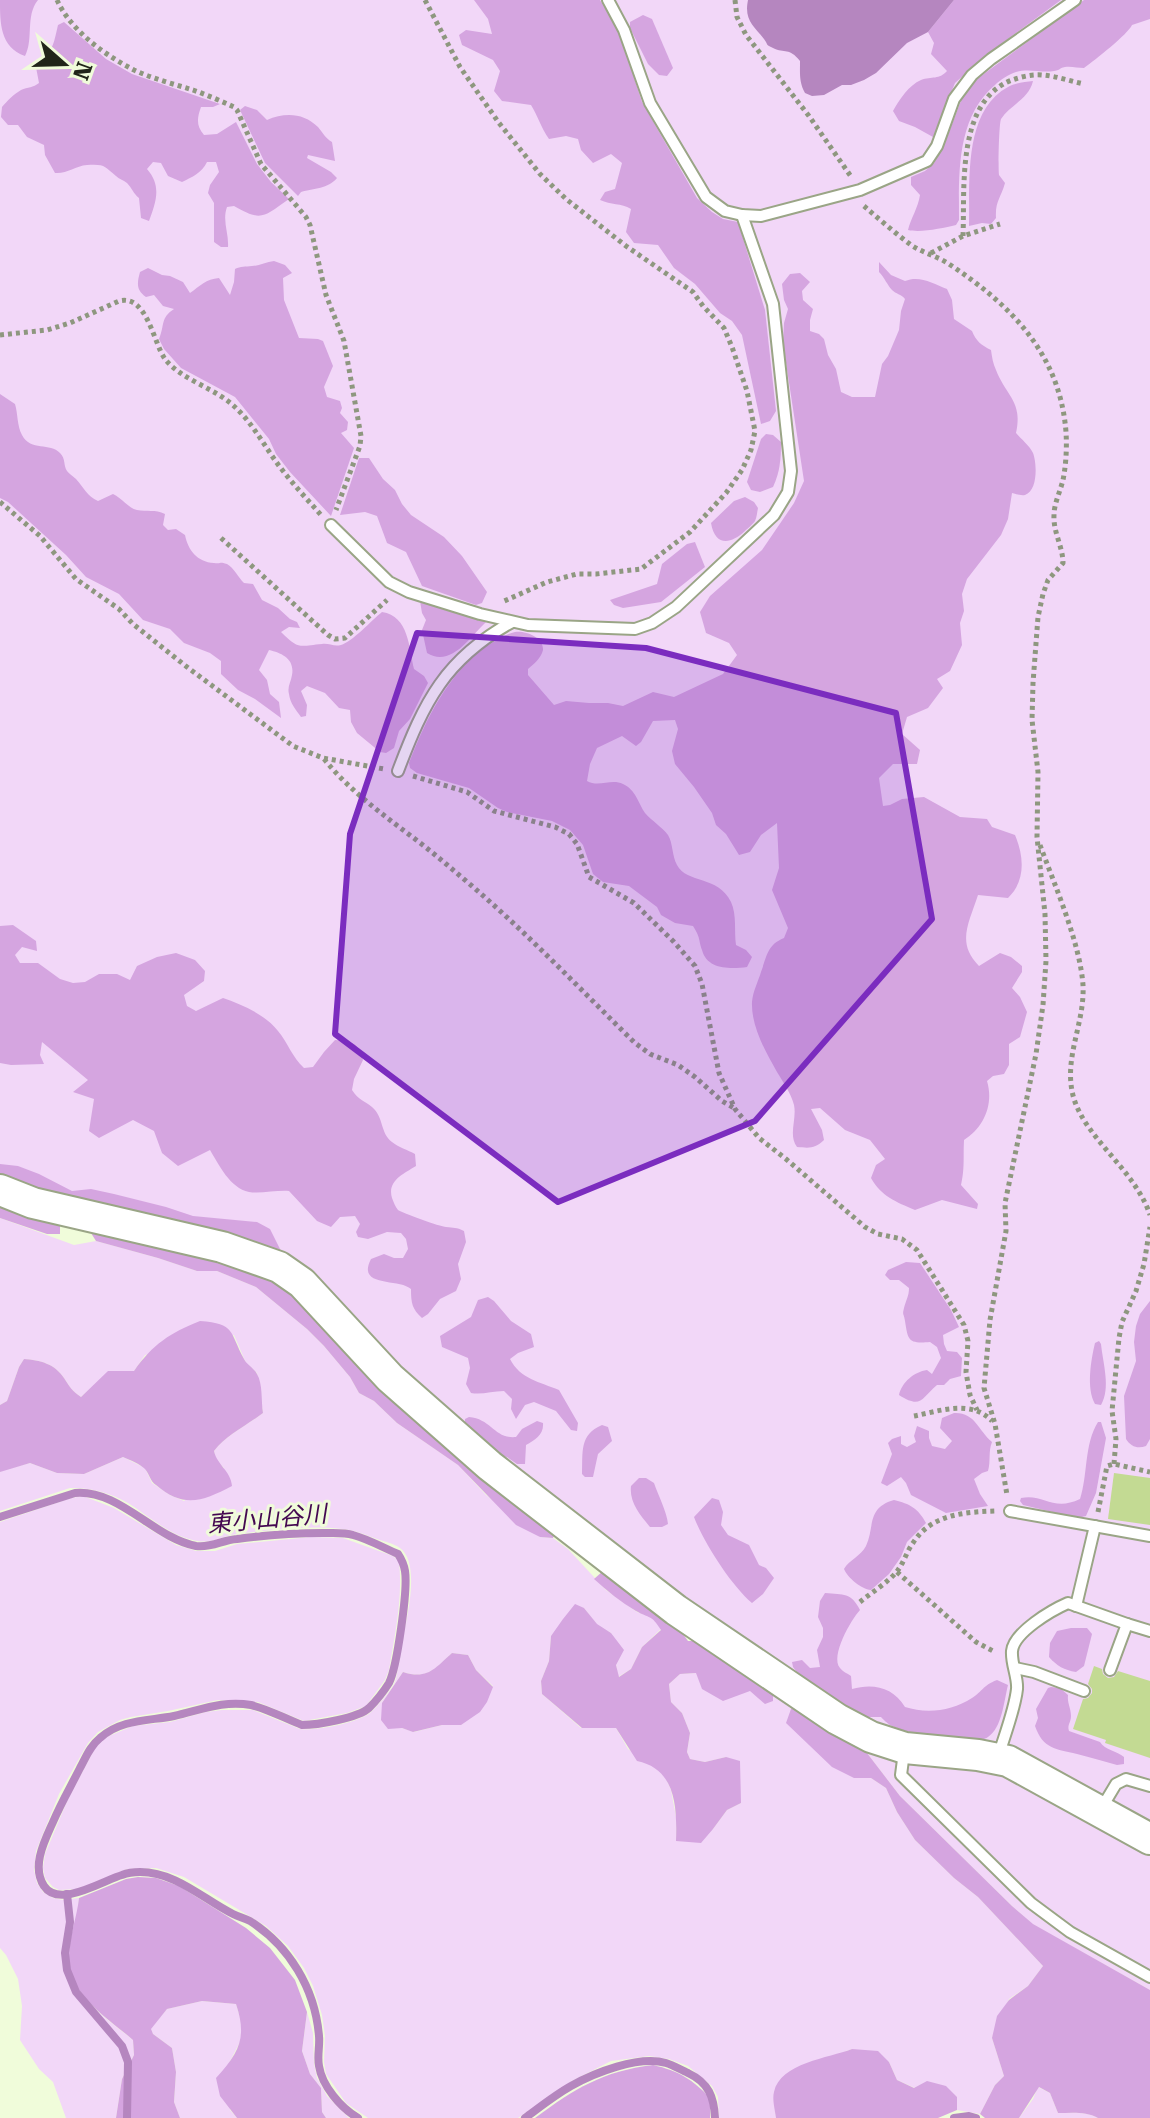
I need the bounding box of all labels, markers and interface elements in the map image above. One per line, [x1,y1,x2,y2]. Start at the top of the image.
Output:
north arrow [24,24,104,104]
text: N [68,58,97,83]
water label: 東小山谷川 [206,1500,331,1538]

